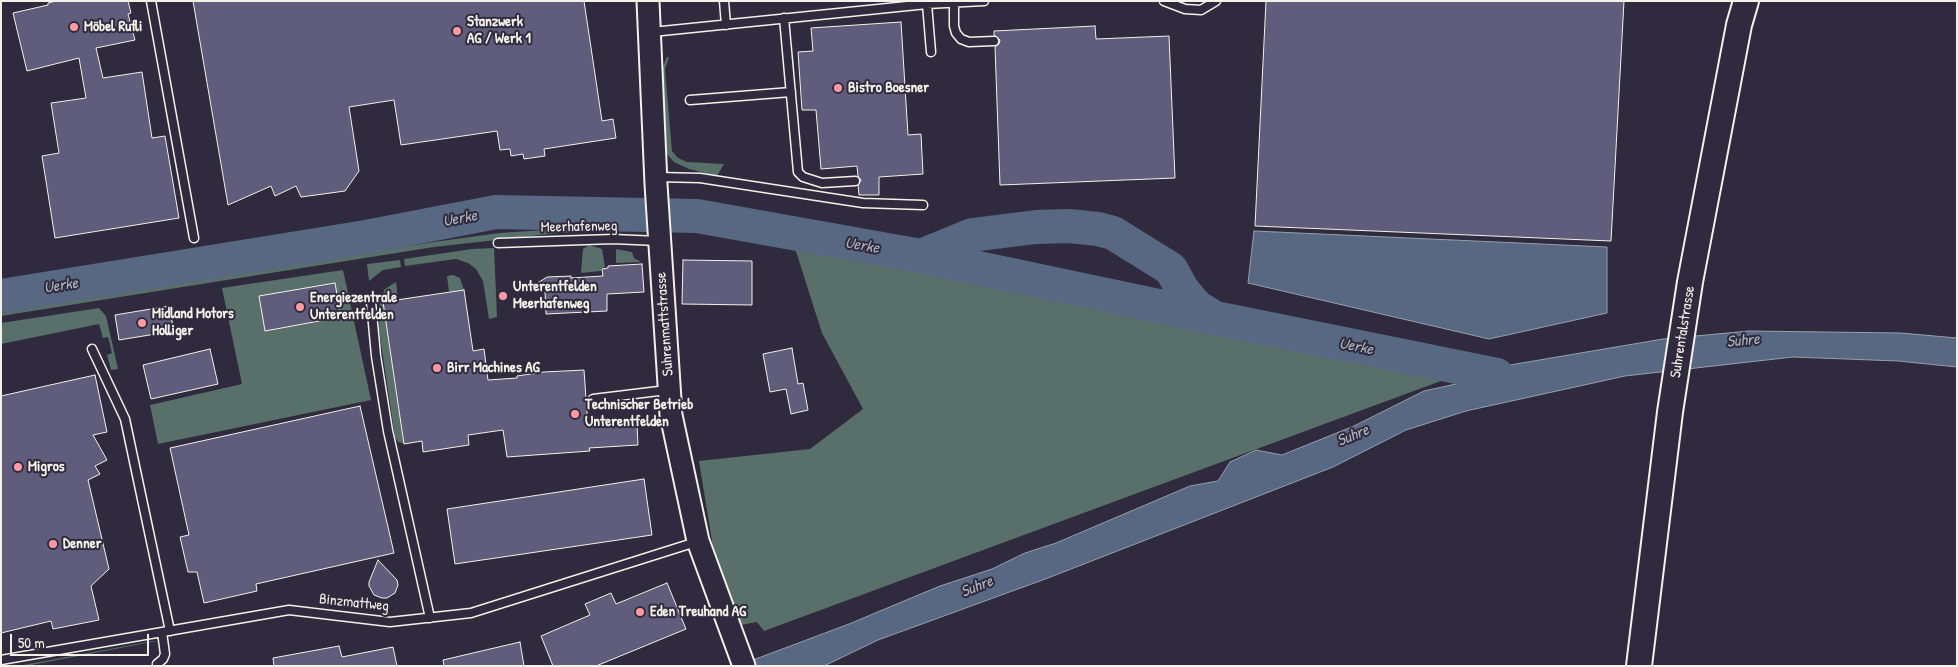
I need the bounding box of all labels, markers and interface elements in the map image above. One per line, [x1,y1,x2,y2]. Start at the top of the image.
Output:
place label: Stanzwerk AG / Werk 1 [467,13,531,48]
place label: Möbel Rufli [84,18,142,36]
marker: Möbel Rufli [68,21,80,33]
marker: Stanzwerk AG / Werk 1 [451,25,463,37]
place label: Bistro Boesner [848,79,929,97]
marker: Bistro Boesner [832,82,844,94]
water label: Uerke [441,206,479,232]
street label: Meerhafenweg [541,217,617,237]
water label: Uerke [843,234,881,258]
street label: Suhrenmattstrasse [652,271,678,377]
water label: Uerke [43,274,79,298]
place label: Unterentfelden Meerhafenweg [513,278,597,313]
street label: Suhrentalstrasse [1667,285,1699,379]
place label: Energiezentrale Unterentfelden [310,289,397,324]
marker: Unterentfelden Meerhafenweg [497,290,509,302]
marker: Energiezentrale Unterentfelden [294,301,306,313]
place label: Midland Motors Holliger [152,305,234,340]
marker: Midland Motors Holliger [136,317,148,329]
water label: Suhre [1726,330,1760,352]
water label: Uerke [1337,334,1375,360]
place label: Birr Machines AG [447,359,540,377]
marker: Birr Machines AG [431,362,443,374]
place label: Technischer Betrieb Unterentfelden [585,396,693,431]
marker: Technischer Betrieb Unterentfelden [569,408,581,420]
water label: Suhre [1334,421,1372,451]
place label: Migros [28,458,65,476]
marker: Migros [12,461,24,473]
place label: Denner [63,535,101,553]
marker: Denner [47,538,59,550]
water label: Suhre [958,572,996,602]
street label: Binzmattweg [318,590,390,616]
place label: Eden Treuhand AG [650,603,746,621]
marker: Eden Treuhand AG [634,606,646,618]
scale bar [12,624,151,656]
text: 50 m [18,632,45,653]

